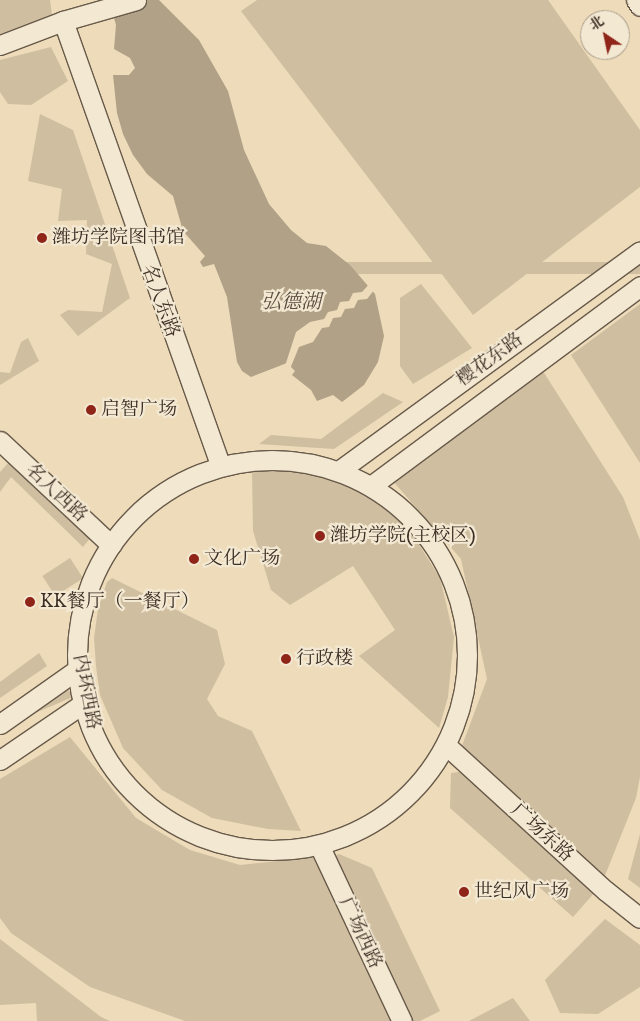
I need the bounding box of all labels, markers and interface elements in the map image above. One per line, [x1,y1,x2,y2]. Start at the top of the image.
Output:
north arrow [580,10,630,60]
text: 北 [586,12,608,35]
place label: 潍坊学院图书馆 [52,227,185,249]
marker: 潍坊学院图书馆 [36,232,48,244]
street label: 名人东路 [136,261,184,341]
water label: 弘德湖 [261,290,321,314]
street label: 樱花东路 [453,328,527,392]
place label: 启智广场 [101,399,177,421]
marker: 启智广场 [85,404,97,416]
street label: 名人西路 [20,459,92,527]
place label: 潍坊学院(主校区) [330,525,476,547]
marker: 潍坊学院(主校区) [314,530,326,542]
place label: 文化广场 [204,548,280,570]
marker: 文化广场 [188,553,200,565]
place label: KK餐厅（一餐厅） [40,591,200,613]
marker: KK餐厅（一餐厅） [24,596,36,608]
place label: 行政楼 [296,648,353,670]
street label: 内环西路 [68,653,104,731]
marker: 行政楼 [280,653,292,665]
street label: 广场东路 [506,799,578,867]
place label: 世纪风广场 [474,881,569,903]
marker: 世纪风广场 [458,886,470,898]
street label: 广场西路 [334,894,386,972]

